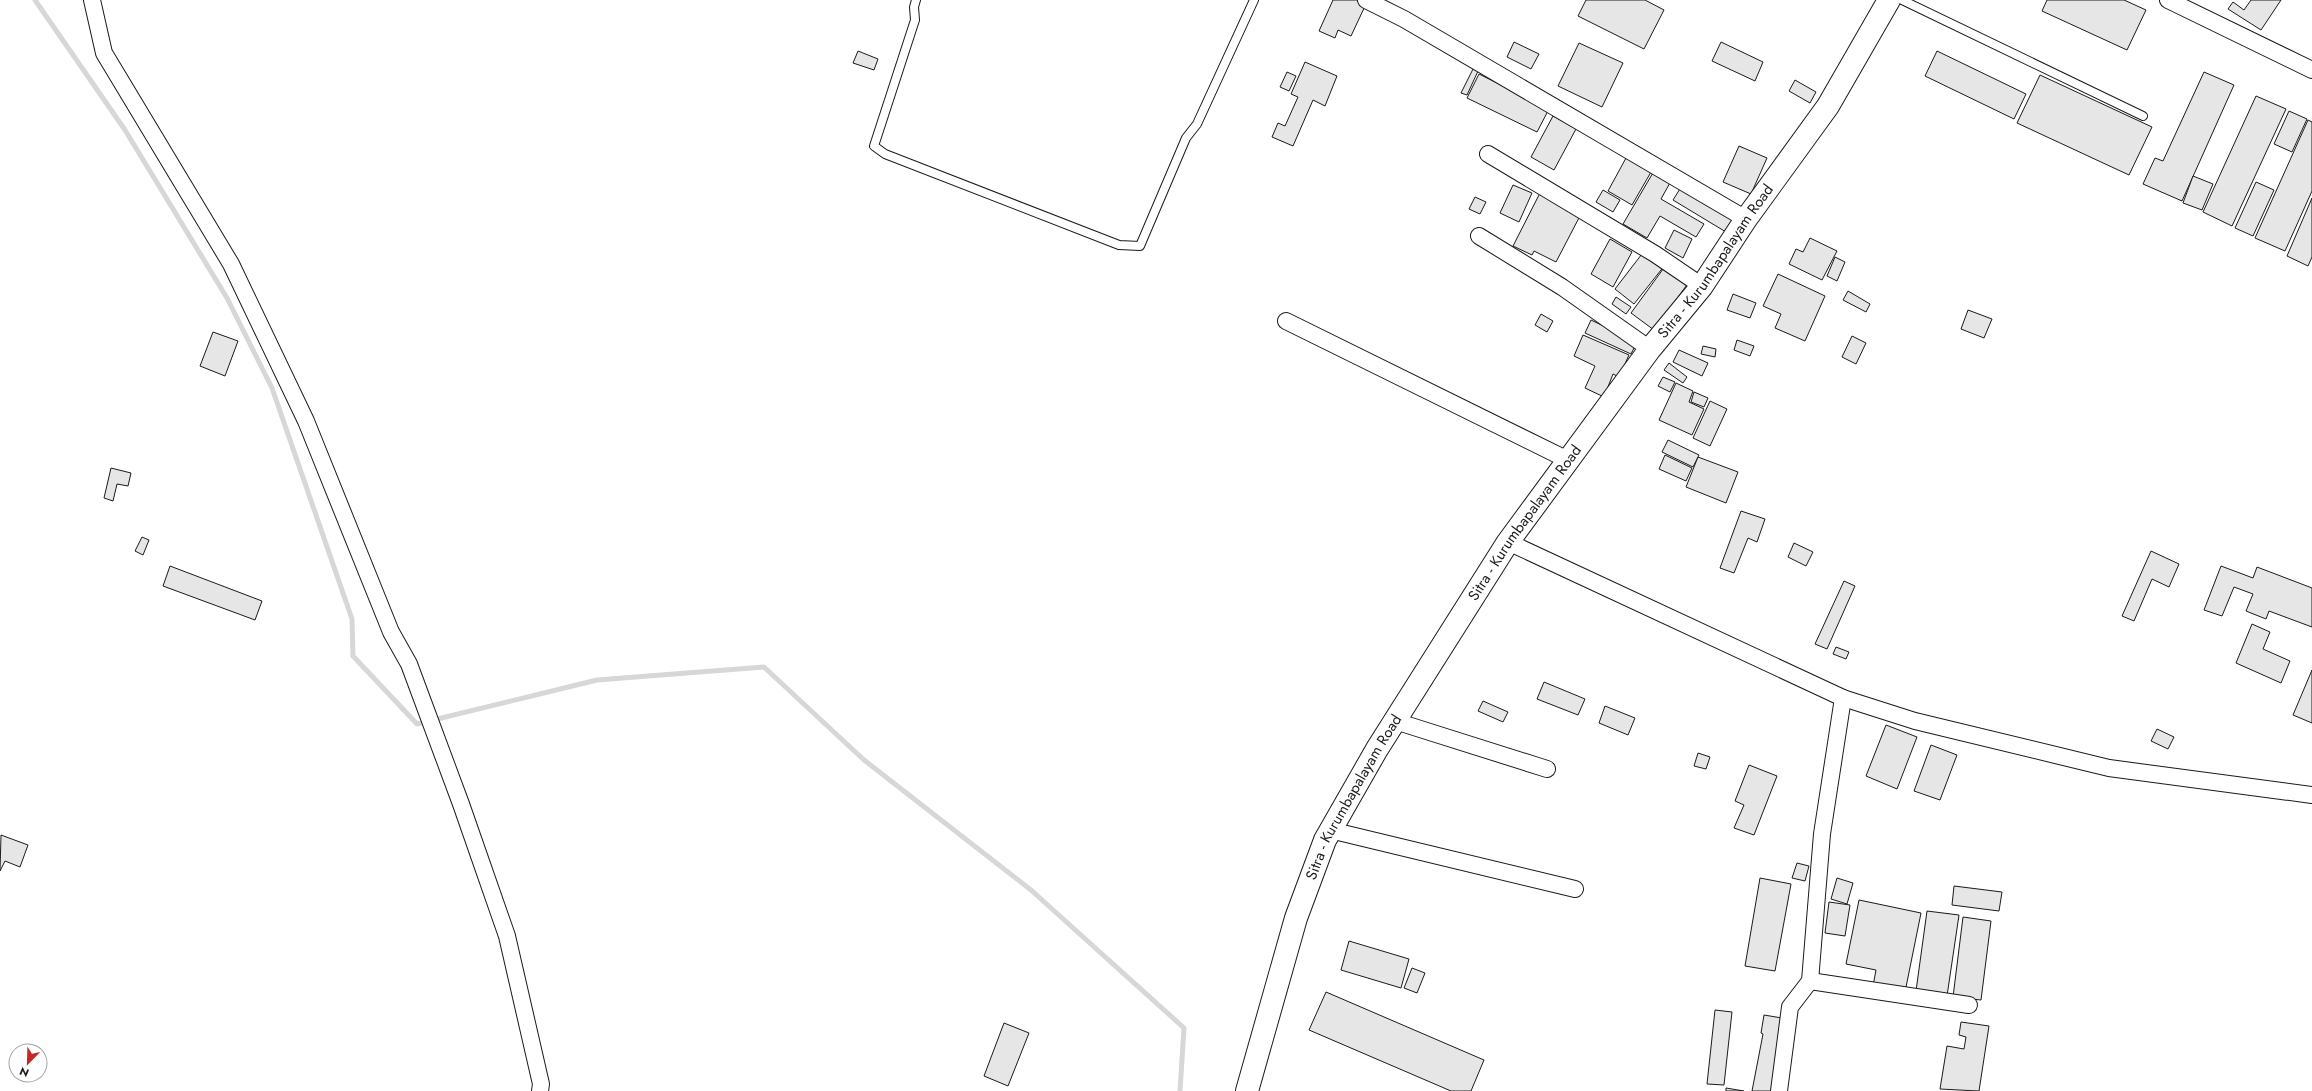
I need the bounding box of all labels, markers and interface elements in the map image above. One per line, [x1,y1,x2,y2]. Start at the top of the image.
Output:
street label: Sitra - Kurumbapalayam Road [1652,180,1779,343]
street label: Sitra - Kurumbapalayam Road [1463,440,1587,605]
street label: Sitra - Kurumbapalayam Road [1300,710,1407,883]
north arrow [8,1043,48,1083]
text: N [17,1063,31,1081]

